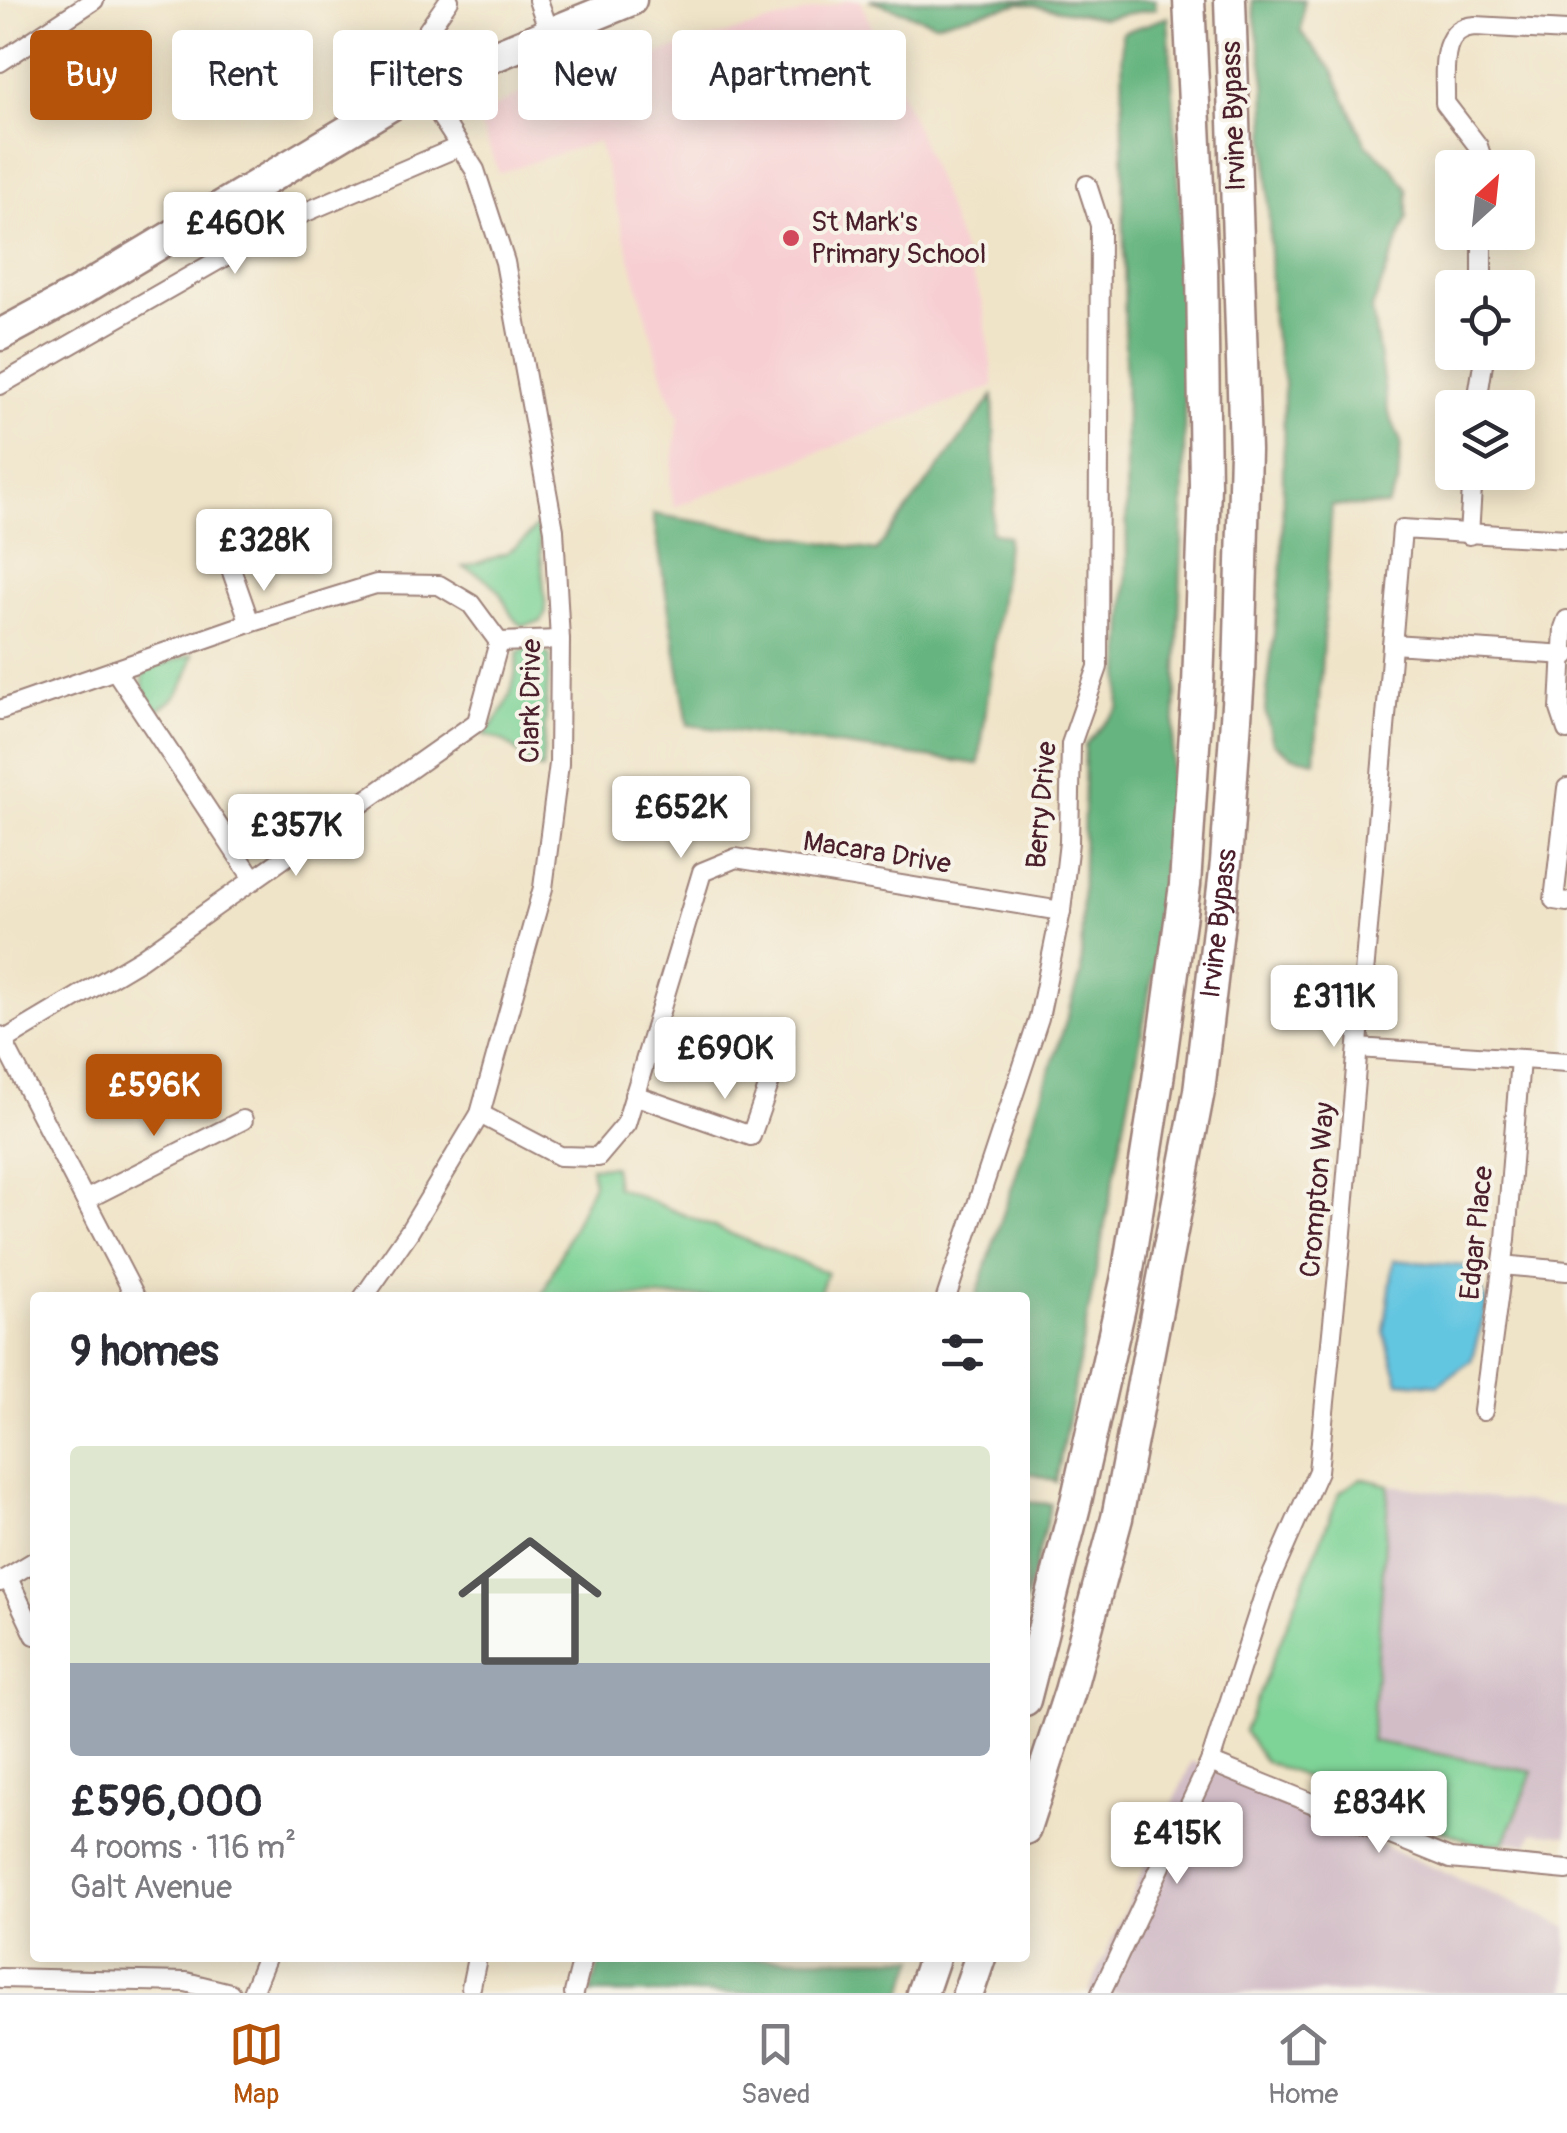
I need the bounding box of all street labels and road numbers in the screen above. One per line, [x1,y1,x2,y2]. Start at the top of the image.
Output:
street label: Irvine Bypass [1214,40,1254,192]
street label: Clark Drive [512,638,550,764]
street label: Berry Drive [1019,740,1065,870]
street label: Macara Drive [801,824,954,882]
street label: Irvine Bypass [1193,847,1244,1000]
street label: Crompton Way [1293,1101,1343,1279]
street label: Edgar Place [1453,1164,1501,1302]

